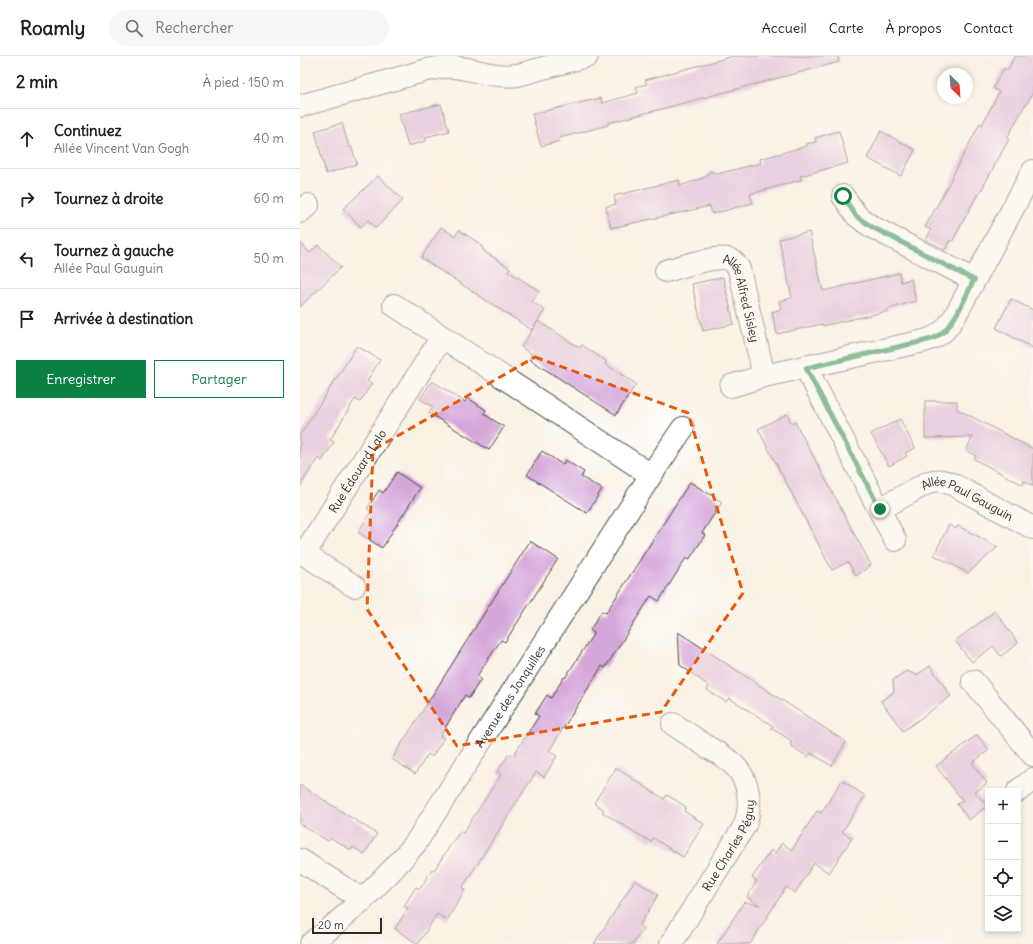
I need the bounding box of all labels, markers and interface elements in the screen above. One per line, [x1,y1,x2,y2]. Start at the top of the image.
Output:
search box [109,10,389,46]
text: Roamly [20,16,85,40]
icon: search [123,17,145,39]
text: Rechercher [155,18,233,37]
text: Accueil [762,19,807,37]
text: Carte [829,19,864,37]
text: À propos [886,19,942,37]
text: Contact [964,19,1013,37]
north arrow [937,68,973,104]
text: 2 min [16,71,58,93]
text: À pied · 150 m [203,74,284,91]
text: Continuez [54,121,122,140]
icon: ahead [16,128,38,150]
text: 40 m [253,130,284,147]
text: Allée Vincent Van Gogh [54,140,189,157]
route start [834,187,852,205]
icon: right [16,188,38,210]
text: Tournez à droite [54,189,163,208]
text: 60 m [253,190,284,207]
text: Tournez à gauche [54,241,174,260]
icon: left [16,248,38,270]
text: 50 m [253,250,284,267]
street label: Allée Alfred Sisley [722,251,763,343]
text: Allée Paul Gauguin [54,260,163,277]
icon: arrive [16,308,38,330]
text: Arrivée à destination [54,309,193,328]
button: Enregistrer [16,360,146,398]
button: Partager [154,360,284,398]
street label: Rue Édouard Lalo [325,426,389,515]
street label: Allée Paul Gauguin [918,473,1016,524]
route end [871,500,889,518]
street label: Avenue des Jonquilles [471,642,548,750]
map controls [985,788,1021,932]
button: + [985,788,1021,824]
street label: Rue Charles Péguy [699,800,756,893]
button: − [985,824,1021,860]
button: locate [985,860,1021,896]
button: layers [985,896,1021,932]
scale bar [312,916,382,935]
text: 20 m [318,918,344,932]

